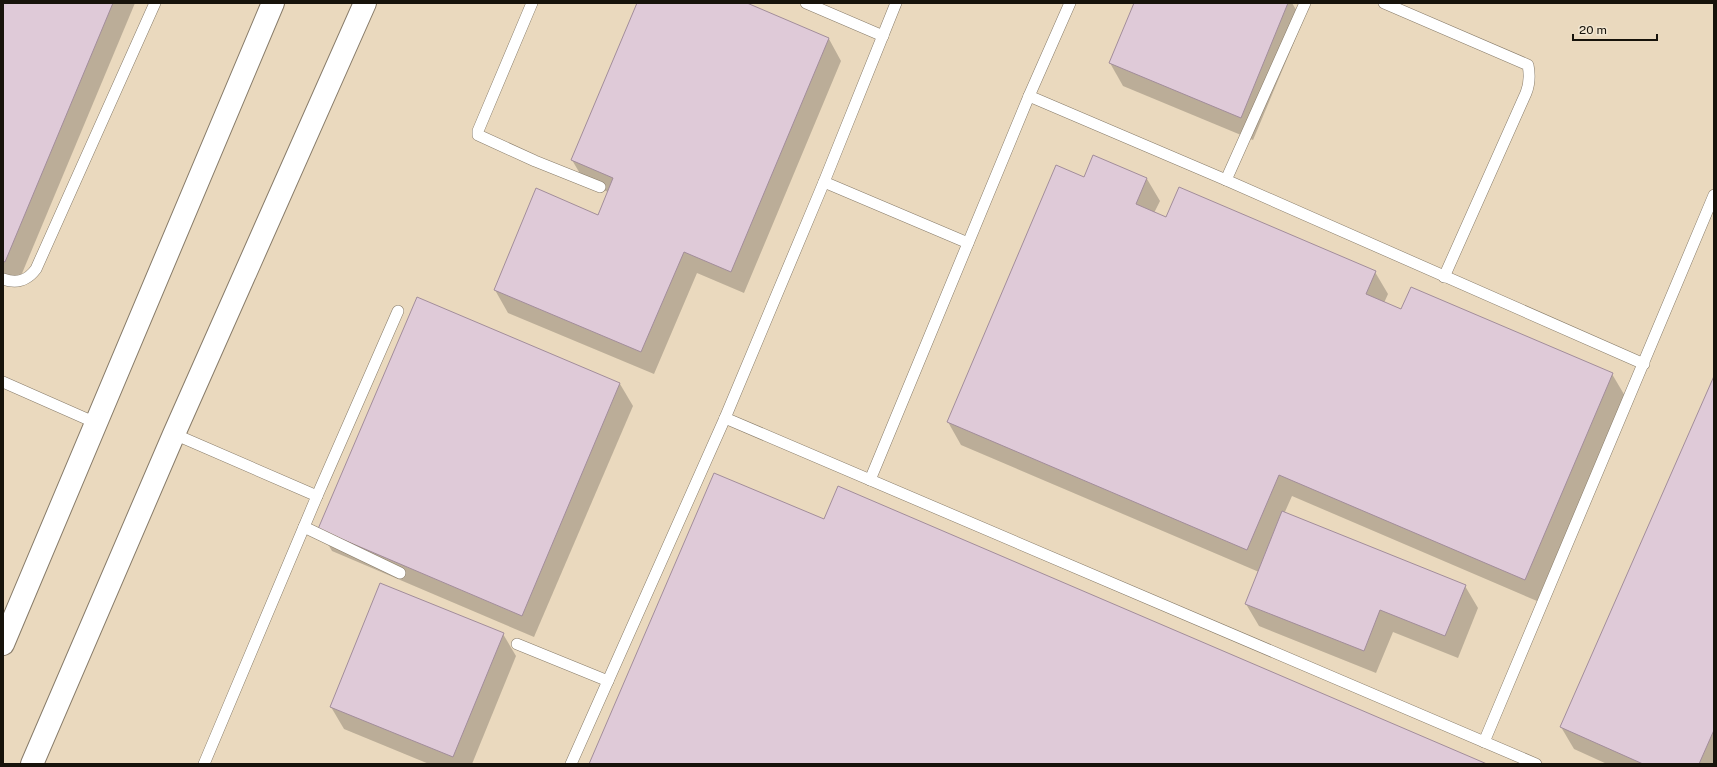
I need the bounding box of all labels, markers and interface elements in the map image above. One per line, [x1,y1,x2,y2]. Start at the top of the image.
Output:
scale bar [1573,16,1657,42]
text: 20 m [1579,23,1607,37]

